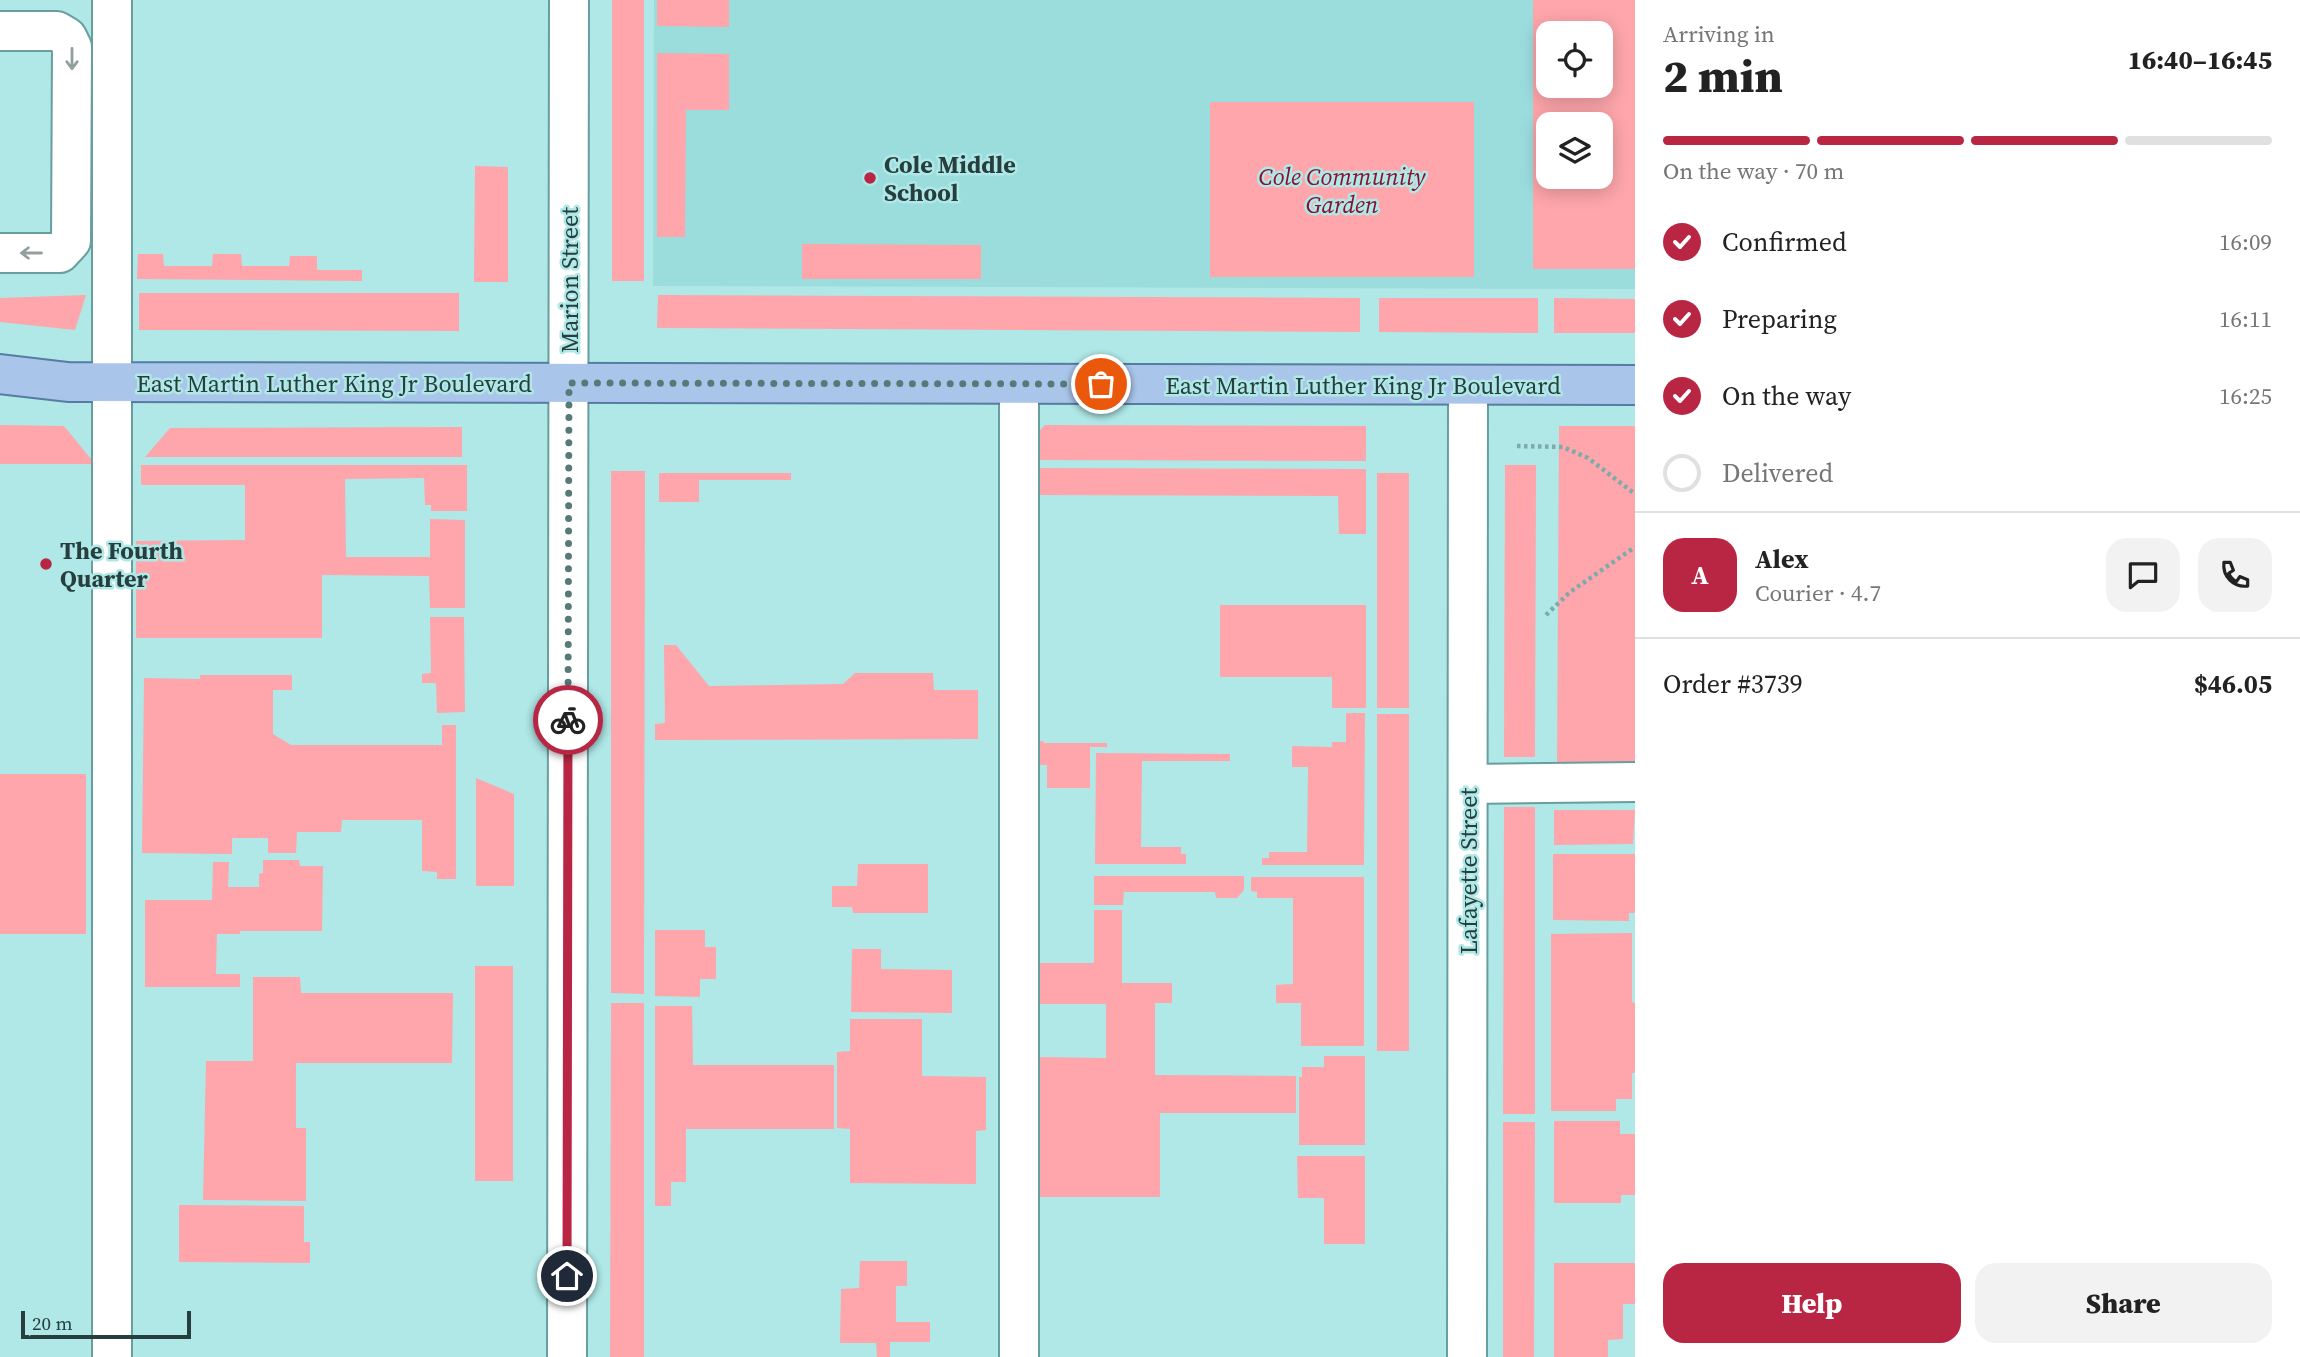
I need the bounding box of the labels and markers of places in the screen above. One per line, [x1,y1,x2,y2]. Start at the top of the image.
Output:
place label: Cole Middle School [884,148,1016,209]
marker: Cole Middle School [862,170,878,186]
pin [1071,354,1131,414]
place label: The Fourth Quarter [60,534,183,595]
marker: The Fourth Quarter [38,556,54,572]
pin [537,1246,597,1306]

